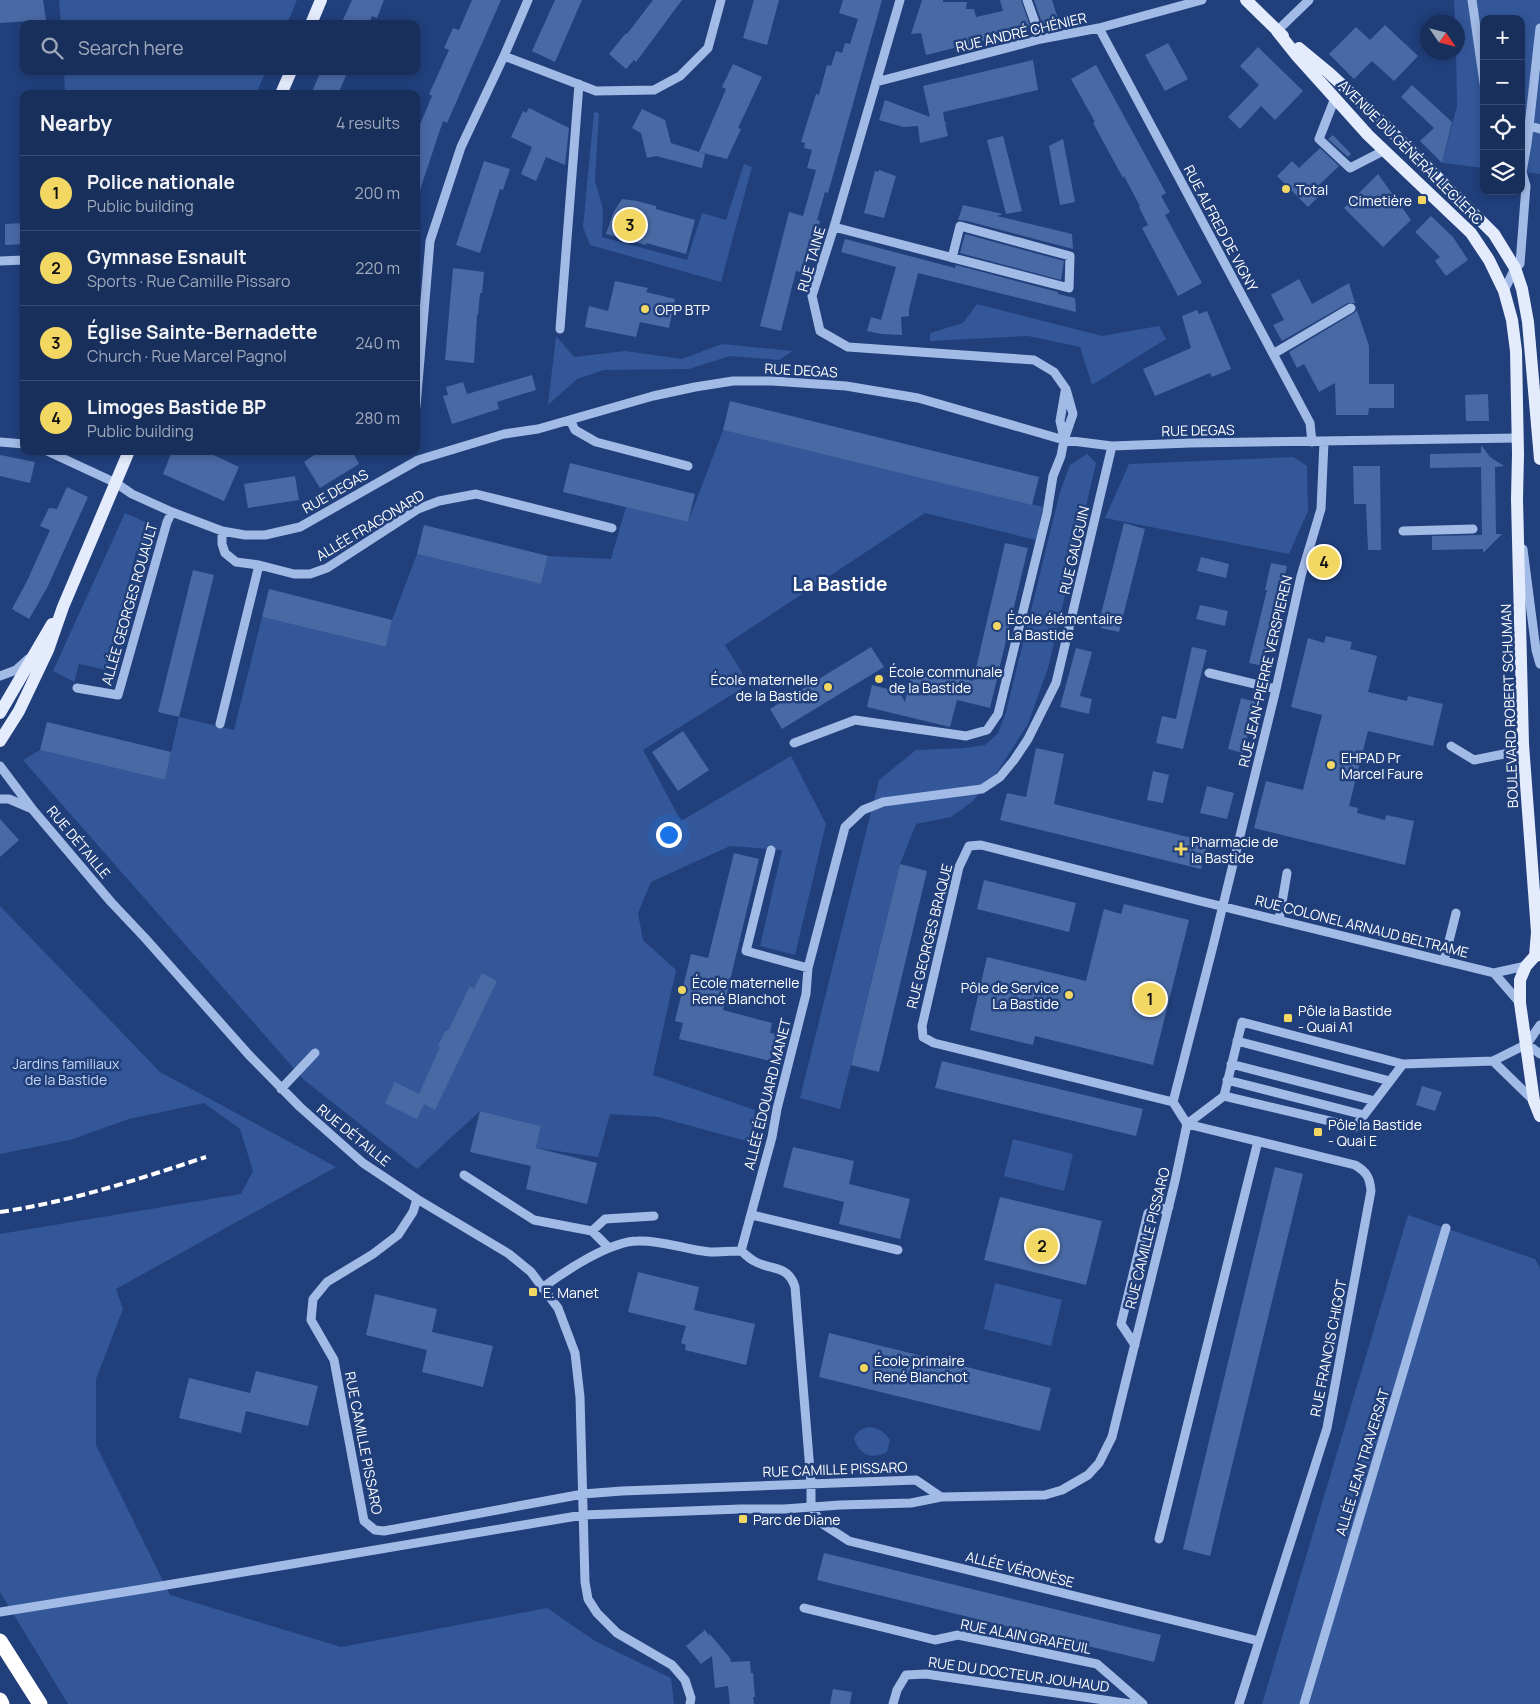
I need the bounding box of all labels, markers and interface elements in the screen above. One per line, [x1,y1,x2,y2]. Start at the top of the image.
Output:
street label: RUE ANDRÉ CHÉNIER [954,8,1089,56]
north arrow [1420,15,1465,60]
map controls [1480,15,1525,195]
button: + [1480,15,1525,60]
search box [20,20,420,75]
icon: search [38,34,66,62]
text: Search here [78,35,184,61]
button: − [1480,60,1525,105]
street label: AVENUE DU GÉNÉRAL LECLERC [1334,75,1488,229]
button: locate [1480,105,1525,150]
text: Nearby [40,109,112,137]
text: 4 results [336,112,400,134]
button: layers [1480,150,1525,195]
street label: RUE ALFRED DE VIGNY [1180,161,1263,295]
text: Police nationale [87,169,235,195]
place label: Total [1296,180,1328,199]
text: 1 [52,182,60,204]
text: 200 m [355,182,400,204]
marker: Total [1280,183,1292,195]
place label: Cimetière [1349,191,1412,210]
marker: Cimetière [1416,194,1428,206]
text: Public building [87,195,194,217]
pin: 3 [614,206,646,244]
street label: RUE TAINE [793,224,829,294]
text: Gymnase Esnault [87,244,247,270]
text: 2 [51,257,61,279]
text: 220 m [355,257,400,279]
text: Sports · Rue Camille Pissaro [87,270,290,292]
place label: OPP BTP [655,300,710,319]
marker: OPP BTP [639,303,651,315]
text: Église Sainte-Bernadette [87,319,318,345]
text: 3 [51,332,61,354]
text: 240 m [355,332,400,354]
text: Church · Rue Marcel Pagnol [87,345,287,367]
street label: RUE DEGAS [764,359,838,381]
text: Limoges Bastide BP [87,394,266,420]
text: 4 [51,407,61,429]
text: 280 m [355,407,400,429]
text: Public building [87,420,194,442]
street label: RUE DEGAS [1161,420,1235,440]
street label: RUE DEGAS [299,464,372,518]
street label: ALLÉE FRAGONARD [312,485,428,565]
street label: RUE GAUGUIN [1055,504,1093,596]
street label: ALLÉE GEORGES ROUAULT [97,520,161,687]
pin: 4 [1308,543,1340,581]
district label: La Bastide [793,571,887,597]
street label: RUE JEAN-PIERRE VERSPIEREN [1234,573,1296,769]
street label: BOULEVARD ROBERT SCHUMAN [1496,604,1522,808]
place label: École élémentaire La Bastide [1007,609,1122,644]
marker: École élémentaire La Bastide [991,620,1003,632]
place label: École communale de la Bastide [889,662,1002,697]
place label: École maternelle de la Bastide [711,670,818,705]
marker: École communale de la Bastide [873,673,885,685]
marker: École maternelle de la Bastide [822,681,834,693]
place label: EHPAD Pr Marcel Faure [1341,748,1423,783]
marker: EHPAD Pr Marcel Faure [1325,759,1337,771]
street label: RUE DÉTAILLE [43,802,115,882]
your location [656,822,682,848]
place label: Pharmacie de la Bastide [1191,832,1279,867]
marker: Pharmacie de la Bastide [1175,843,1187,855]
street label: RUE GEORGES BRAQUE [902,862,956,1010]
street label: RUE COLONEL ARNAUD BELTRAME [1253,890,1471,962]
place label: École maternelle René Blanchot [692,973,799,1008]
place label: Pôle de Service La Bastide [961,978,1059,1013]
pin: 1 [1134,980,1166,1018]
marker: École maternelle René Blanchot [676,984,688,996]
marker: Pôle de Service La Bastide [1063,989,1075,1001]
place label: Pôle la Bastide - Quai A1 [1298,1001,1392,1036]
marker: Pôle la Bastide - Quai A1 [1282,1012,1294,1024]
street label: ALLÉE ÉDOUARD MANET [739,1016,795,1172]
park label: Jardins familiaux de la Bastide [13,1054,120,1089]
street label: RUE DÉTAILLE [313,1100,395,1170]
place label: Pôle la Bastide - Quai E [1328,1115,1422,1150]
marker: Pôle la Bastide - Quai E [1312,1126,1324,1138]
street label: RUE CAMILLE PISSARO [1120,1165,1174,1311]
pin: 2 [1026,1227,1058,1265]
street label: RUE FRANCIS CHIGOT [1305,1277,1351,1418]
place label: E. Manet [543,1283,599,1302]
marker: E. Manet [527,1286,539,1298]
place label: École primaire René Blanchot [874,1351,968,1386]
marker: École primaire René Blanchot [858,1362,870,1374]
street label: RUE CAMILLE PISSARO [341,1370,387,1516]
street label: ALLÉE JEAN TRAVERSAT [1331,1385,1394,1538]
street label: RUE CAMILLE PISSARO [762,1457,908,1481]
place label: Parc de Diane [753,1510,841,1529]
marker: Parc de Diane [737,1513,749,1525]
street label: ALLÉE VÉRONÈSE [964,1546,1076,1592]
street label: RUE ALAIN GRAFEUIL [959,1614,1093,1658]
street label: RUE DU DOCTEUR JOUHAUD [927,1652,1111,1696]

